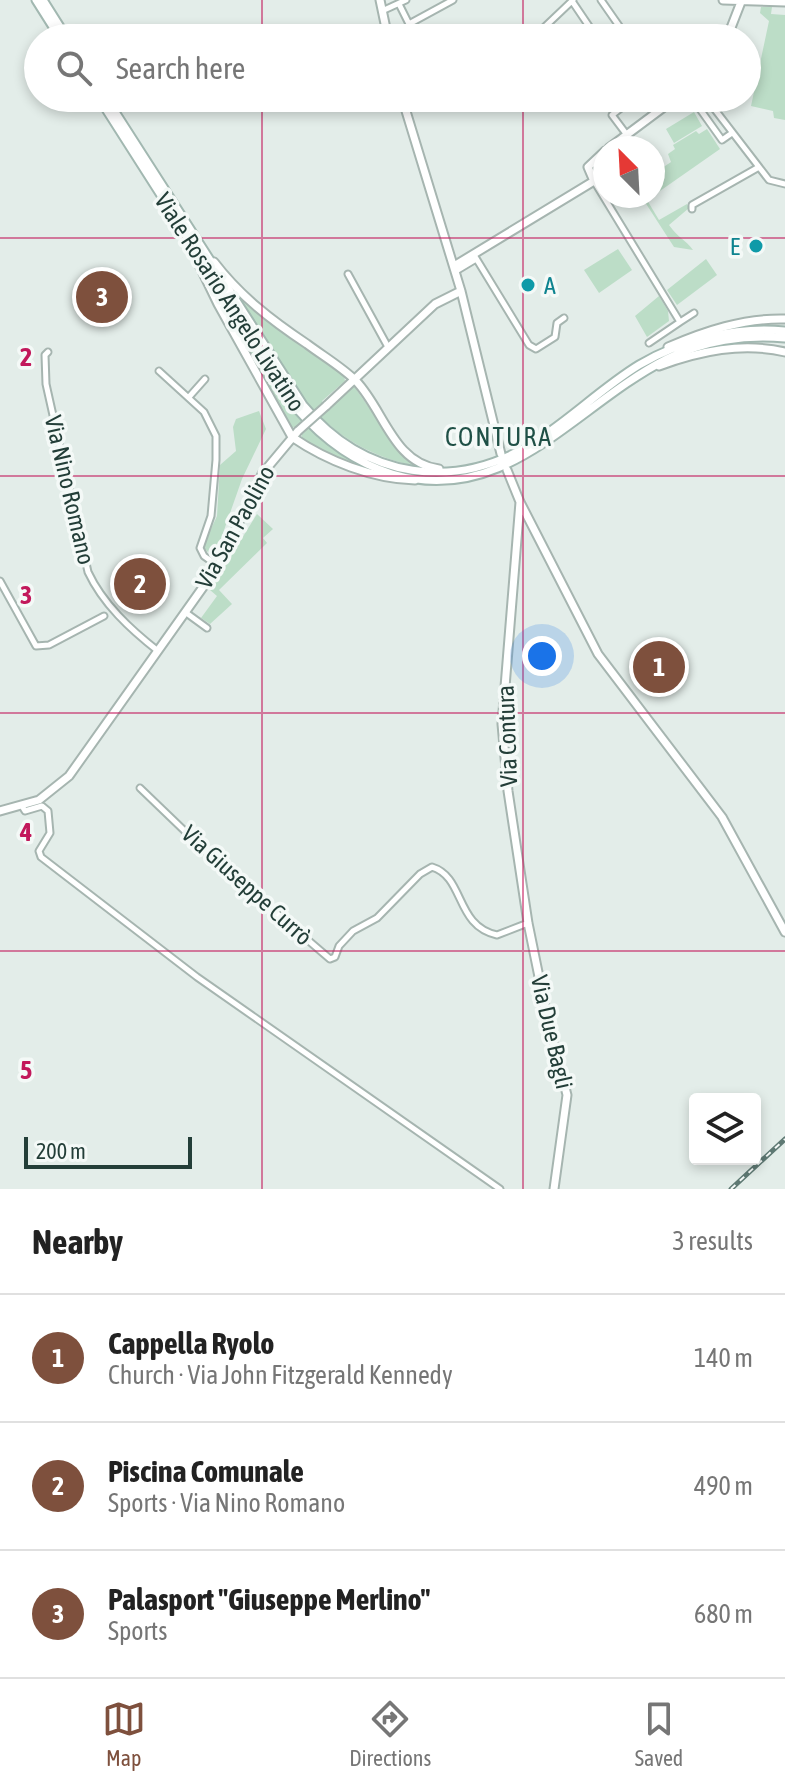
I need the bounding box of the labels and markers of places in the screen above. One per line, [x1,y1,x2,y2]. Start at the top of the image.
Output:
place label: E [730,233,740,260]
marker: E [747,237,765,255]
pin: 3 [76,267,128,327]
place label: A [544,272,556,299]
marker: A [519,276,537,294]
pin: 2 [114,554,166,614]
pin: 1 [633,637,685,697]

